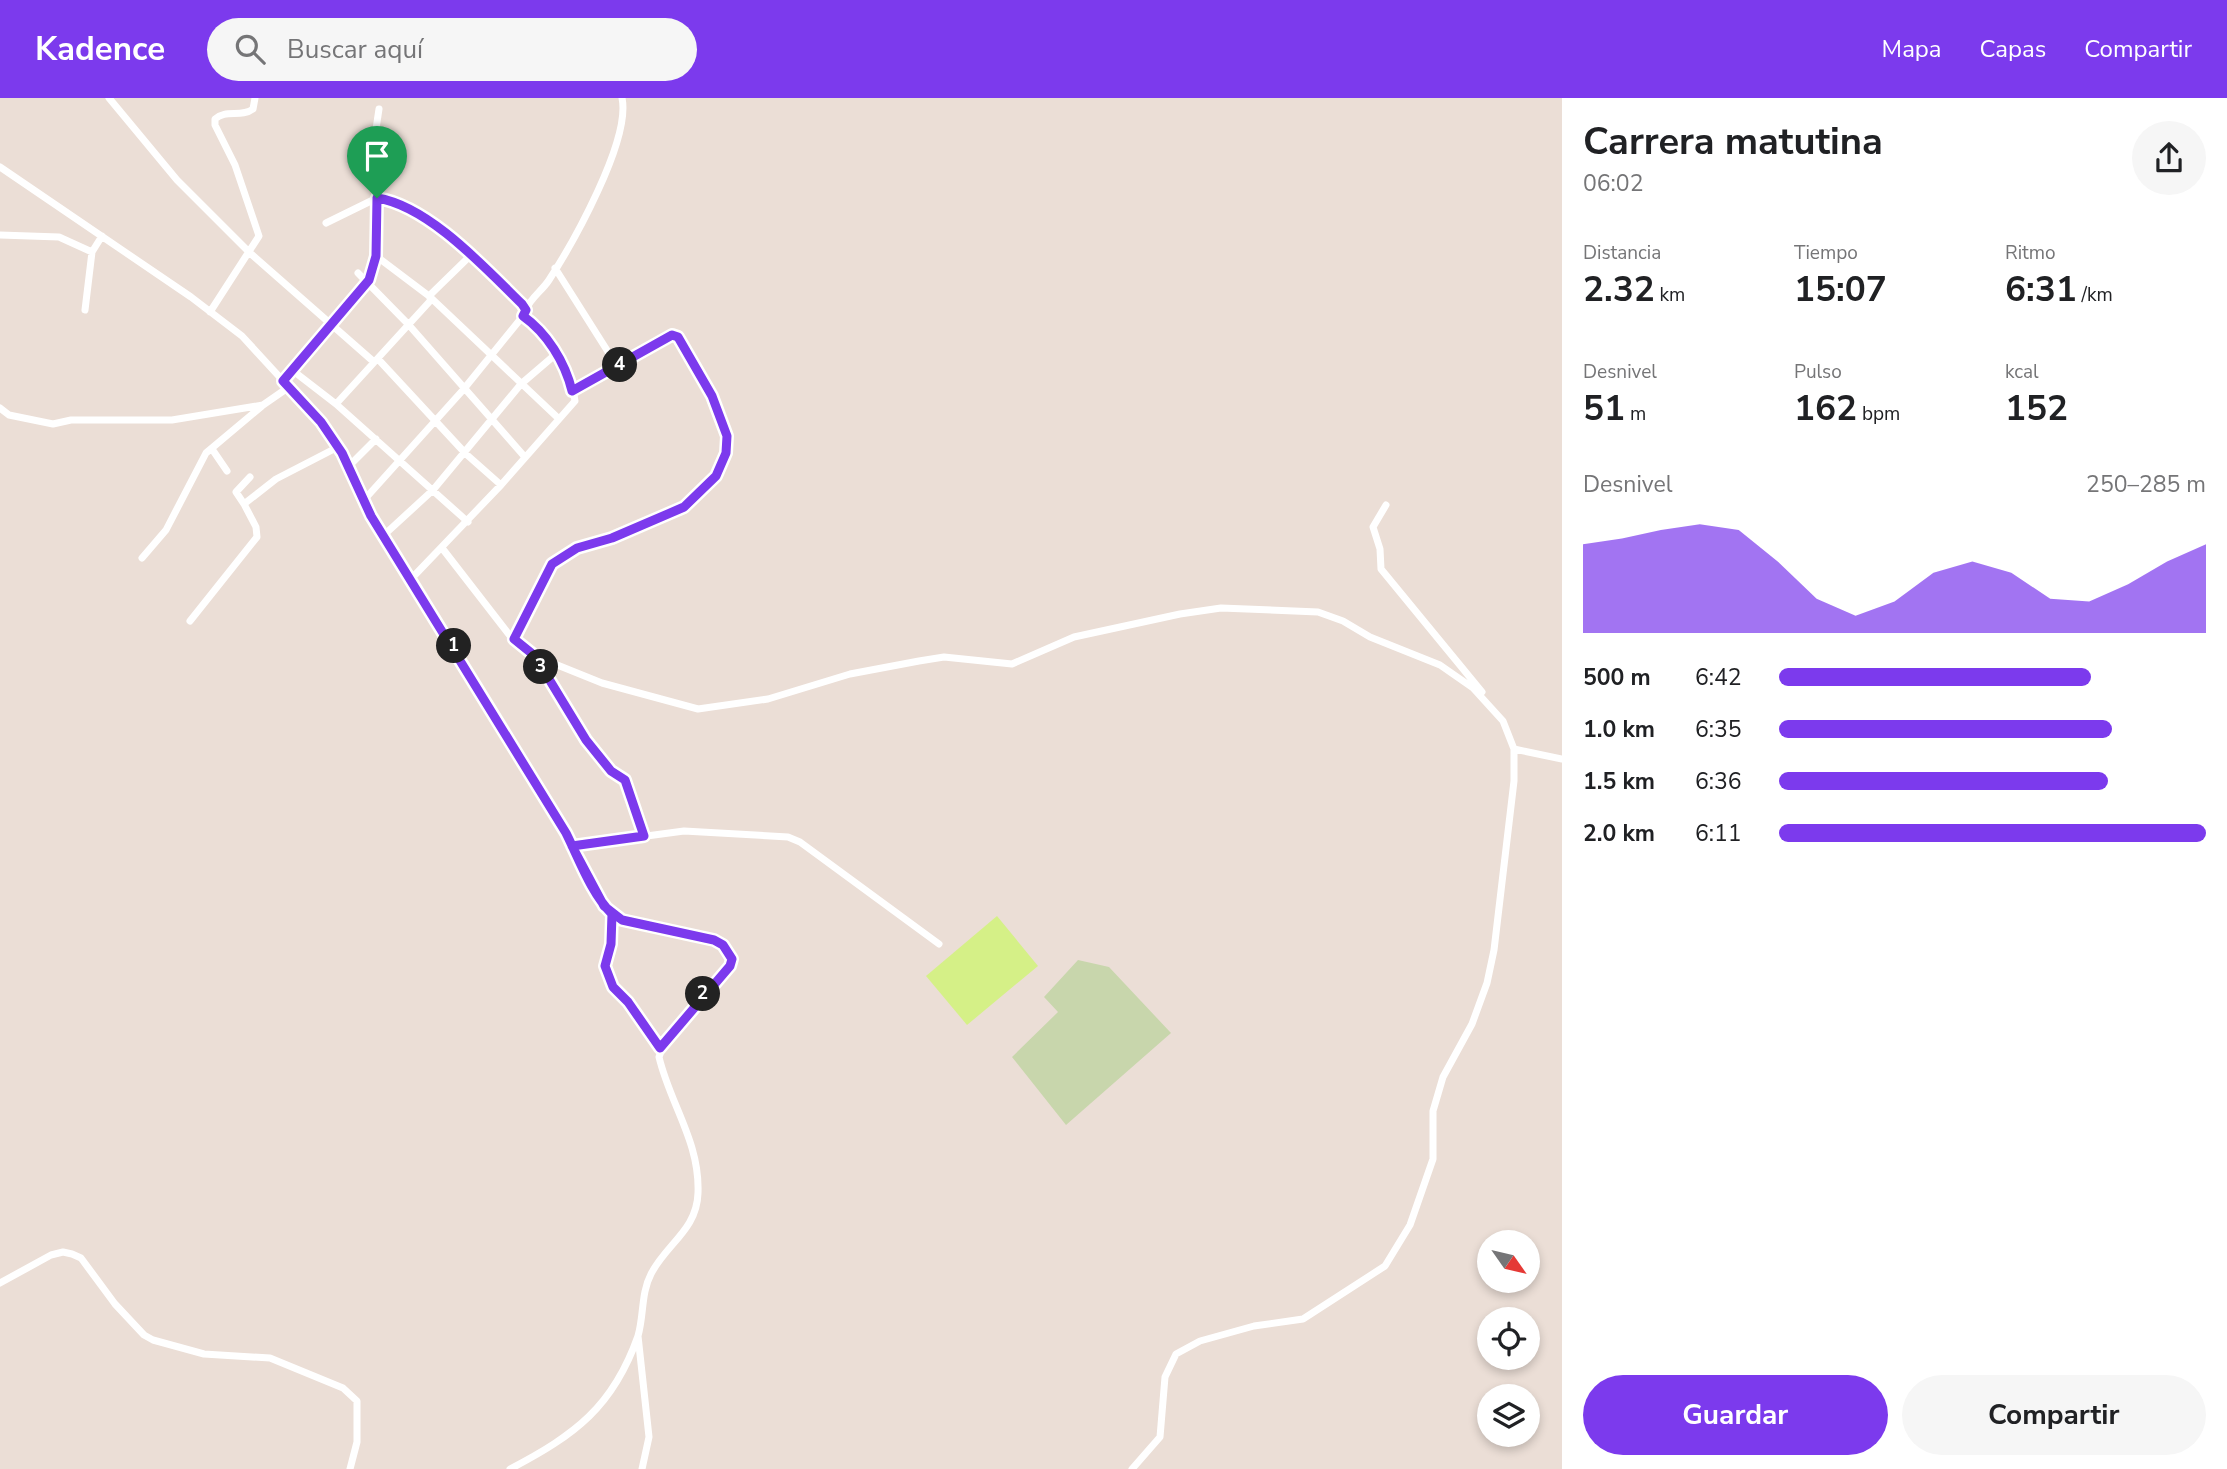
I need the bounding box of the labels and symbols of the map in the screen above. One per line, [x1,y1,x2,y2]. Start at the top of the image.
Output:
pin [347,126,407,198]
pin: 4 [602,348,638,382]
pin: 1 [436,628,472,664]
pin: 3 [524,650,558,684]
pin: 2 [686,976,720,1012]
north arrow [1477,1230,1540,1293]

